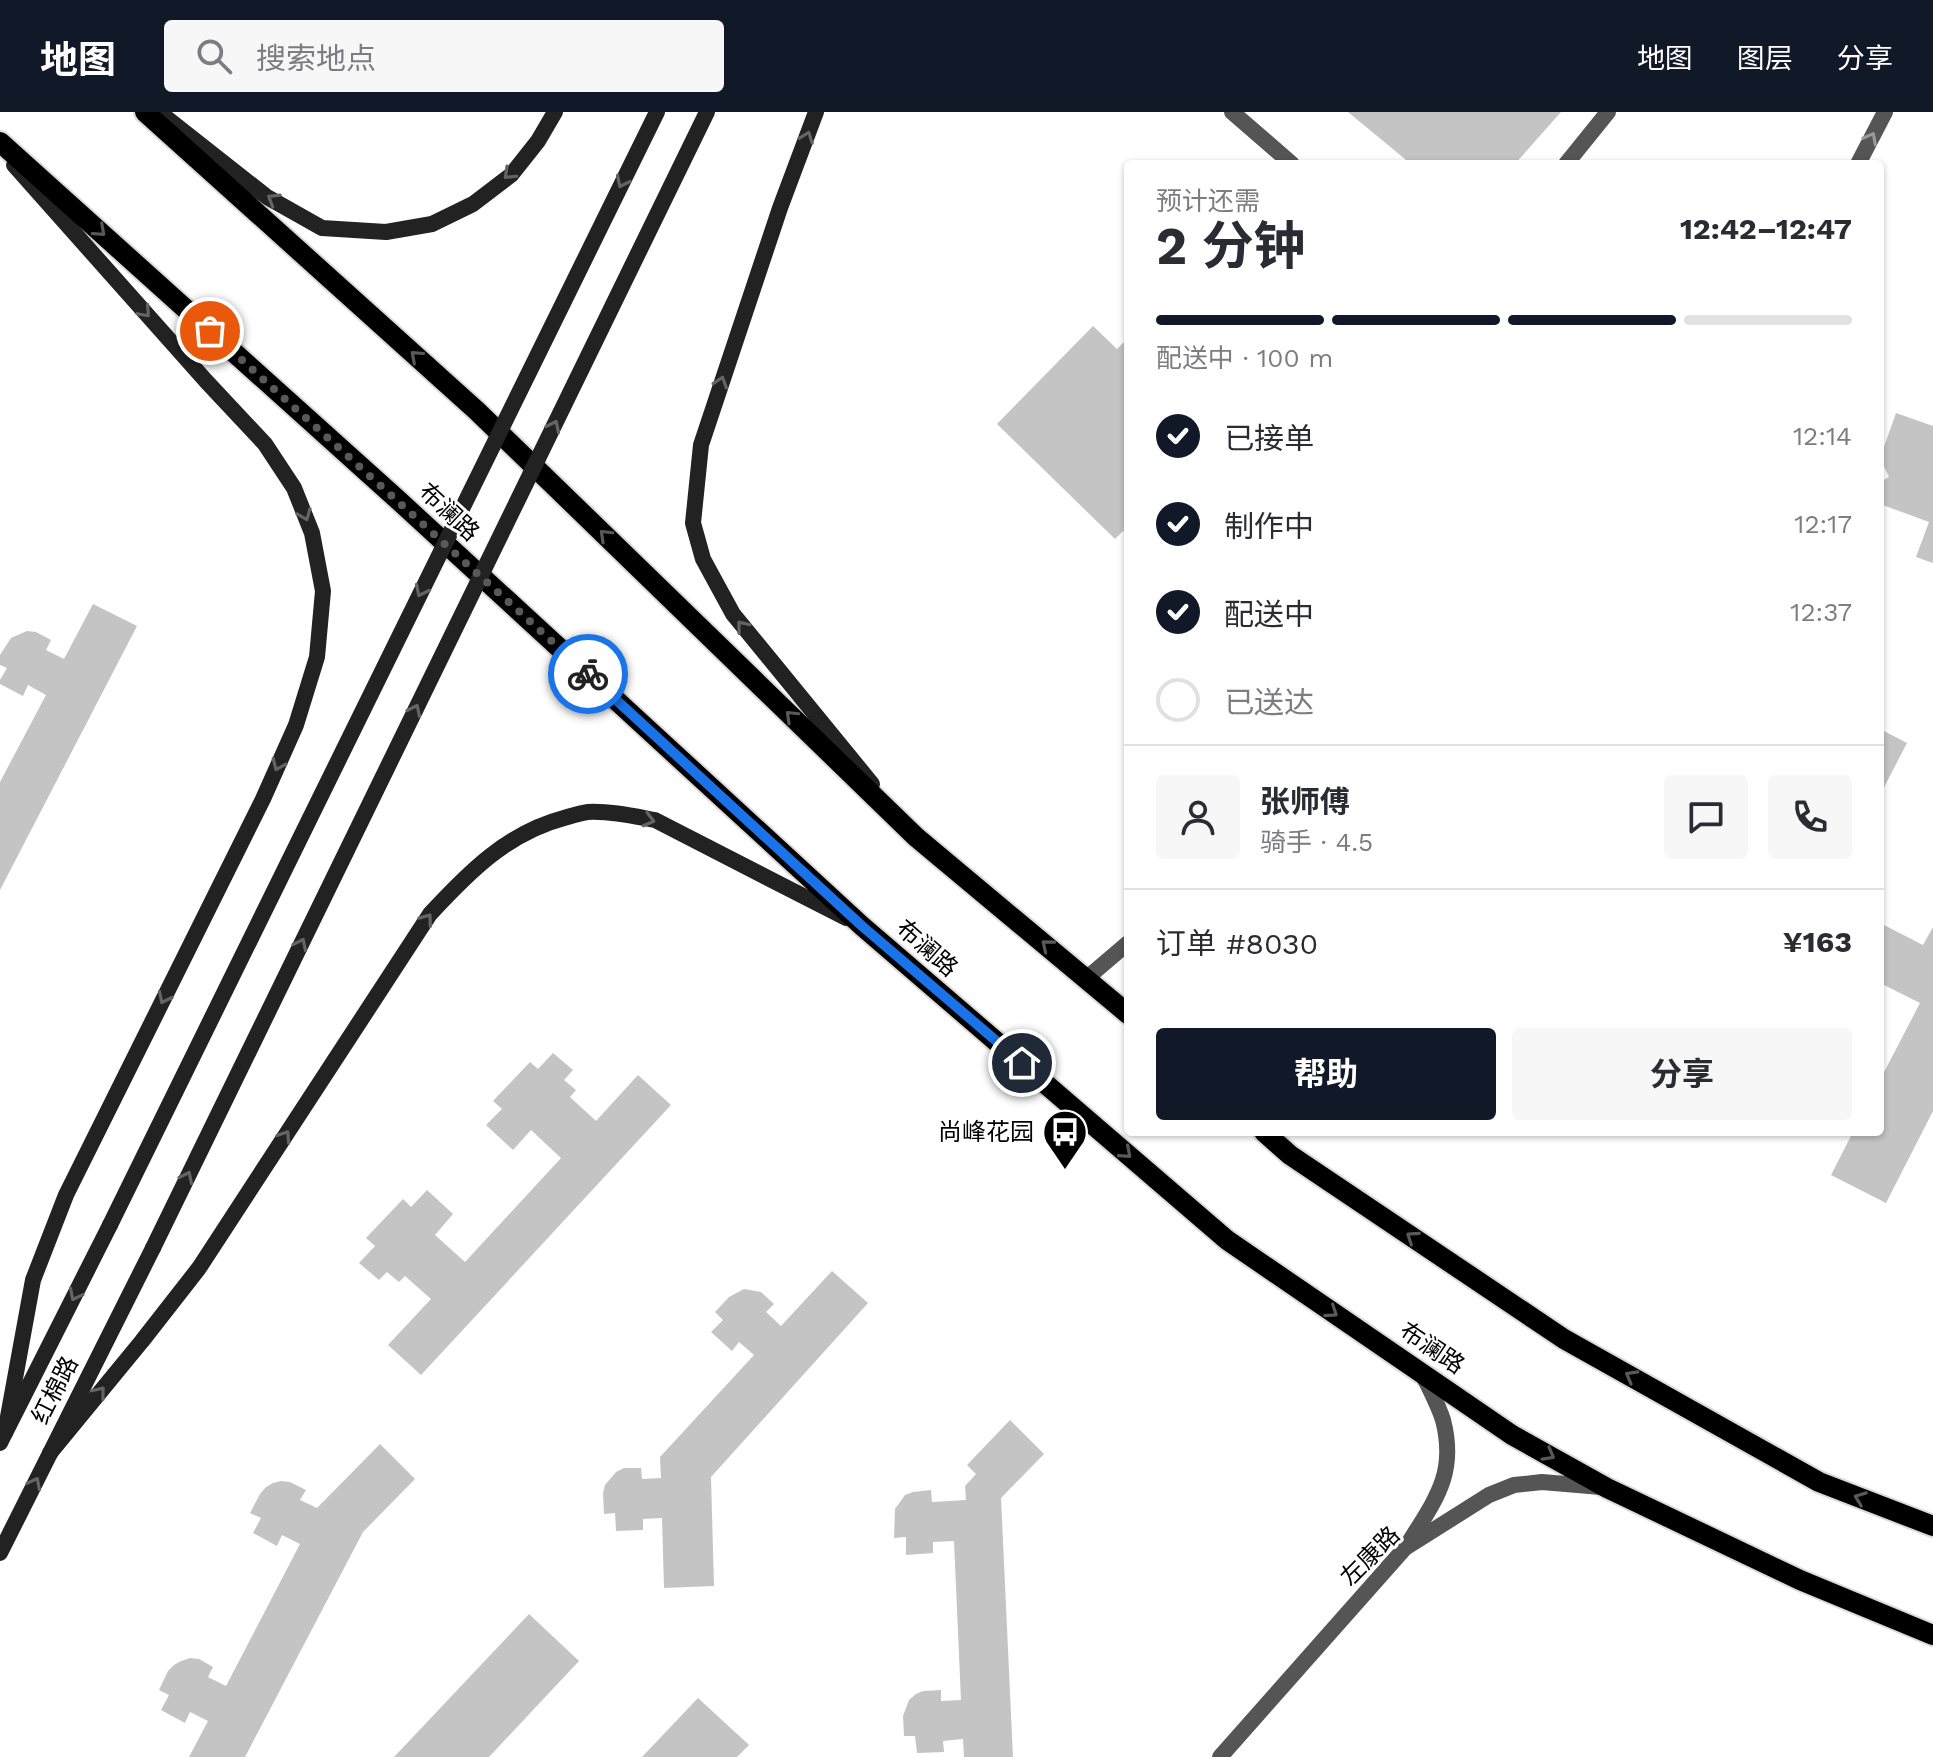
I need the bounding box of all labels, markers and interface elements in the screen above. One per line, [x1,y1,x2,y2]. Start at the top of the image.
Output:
search box [164,20,724,92]
icon: search [192,34,236,78]
text: 地图 [40,38,116,82]
text: 搜索地点 [256,41,376,76]
text: 地图 [1637,42,1693,75]
text: 图层 [1737,42,1793,75]
text: 分享 [1837,42,1893,75]
one-way arrow [797,130,814,144]
one-way arrow [1862,132,1877,146]
one-way arrow [504,165,518,180]
one-way arrow [616,174,632,188]
text: 预计还需 [1156,186,1260,216]
one-way arrow [267,194,282,209]
text: 12:42–12:47 [1680,211,1852,246]
text: 2 分钟 [1156,216,1306,277]
one-way arrow [90,222,105,236]
pin [176,297,244,365]
one-way arrow [135,303,149,318]
icon: bag [188,309,232,353]
text: 配送中 · 100 m [1156,343,1333,373]
one-way arrow [411,351,425,365]
one-way arrow [712,376,728,390]
icon: check [1156,414,1200,458]
one-way arrow [544,420,560,434]
text: 已接单 [1224,421,1314,456]
text: 12:14 [1793,421,1852,451]
street label: 布澜路 [413,477,485,547]
icon: check [1156,502,1200,546]
one-way arrow [295,507,311,521]
text: 制作中 [1224,509,1314,544]
text: 12:17 [1794,509,1852,539]
one-way arrow [600,530,614,544]
one-way arrow [416,583,431,598]
icon: check [1156,590,1200,634]
text: 配送中 [1224,597,1314,632]
text: 12:37 [1790,597,1852,627]
one-way arrow [738,620,752,635]
courier [548,634,628,714]
icon: bike [566,652,610,696]
text: 已送达 [1224,685,1314,720]
one-way arrow [405,704,421,718]
one-way arrow [786,711,800,725]
one-way arrow [272,757,288,771]
button: person [1156,775,1240,859]
button: chat [1664,775,1748,859]
button: phone [1768,775,1852,859]
text: 张师傅 [1260,784,1350,819]
one-way arrow [641,811,655,828]
text: 骑手 · 4.5 [1260,827,1373,857]
one-way arrow [417,913,432,928]
street label: 布澜路 [891,914,963,982]
text: ¥163 [1783,924,1852,959]
text: 订单 #8030 [1156,926,1318,961]
one-way arrow [291,937,307,952]
one-way arrow [1041,941,1056,955]
one-way arrow [158,990,173,1005]
button: 帮助 [1156,1028,1496,1120]
button: 分享 [1512,1028,1852,1120]
pin [988,1029,1056,1097]
icon: home [1000,1041,1044,1085]
bus stop icon: 尚峰花园 [1041,1108,1089,1171]
place label: 尚峰花园 [938,1118,1034,1146]
one-way arrow [275,1131,290,1145]
one-way arrow [1117,1143,1132,1158]
one-way arrow [178,1171,193,1186]
one-way arrow [1406,1231,1421,1246]
one-way arrow [69,1286,85,1301]
one-way arrow [1323,1302,1338,1317]
street label: 布澜路 [1394,1316,1470,1380]
street label: 红棉路 [26,1352,84,1428]
one-way arrow [1625,1370,1640,1386]
one-way arrow [90,1387,105,1402]
one-way arrow [1540,1445,1554,1461]
one-way arrow [25,1477,41,1492]
one-way arrow [1854,1491,1868,1508]
street label: 左康路 [1335,1521,1405,1591]

